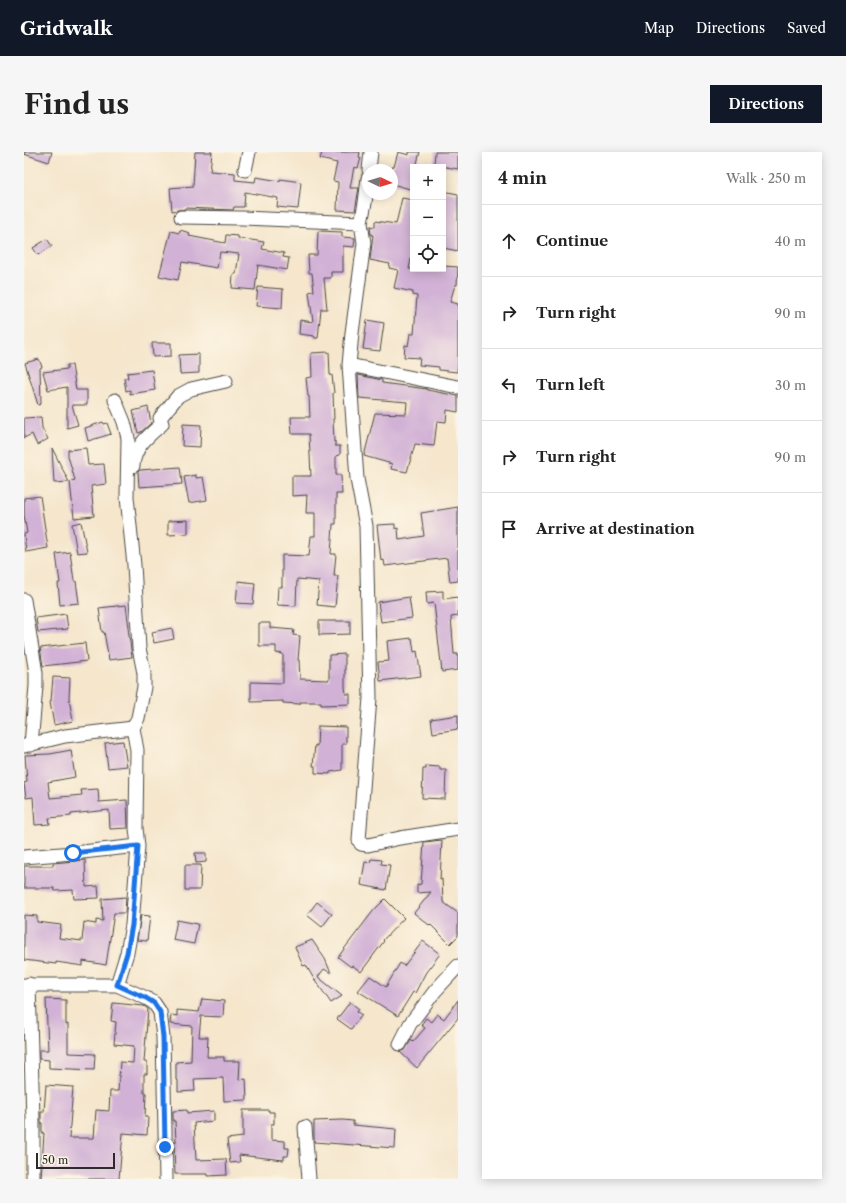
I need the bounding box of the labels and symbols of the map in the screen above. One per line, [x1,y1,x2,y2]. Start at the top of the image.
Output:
north arrow [362,164,398,200]
route start [64,844,82,862]
route end [156,1138,174,1156]
scale bar [36,1151,115,1170]

